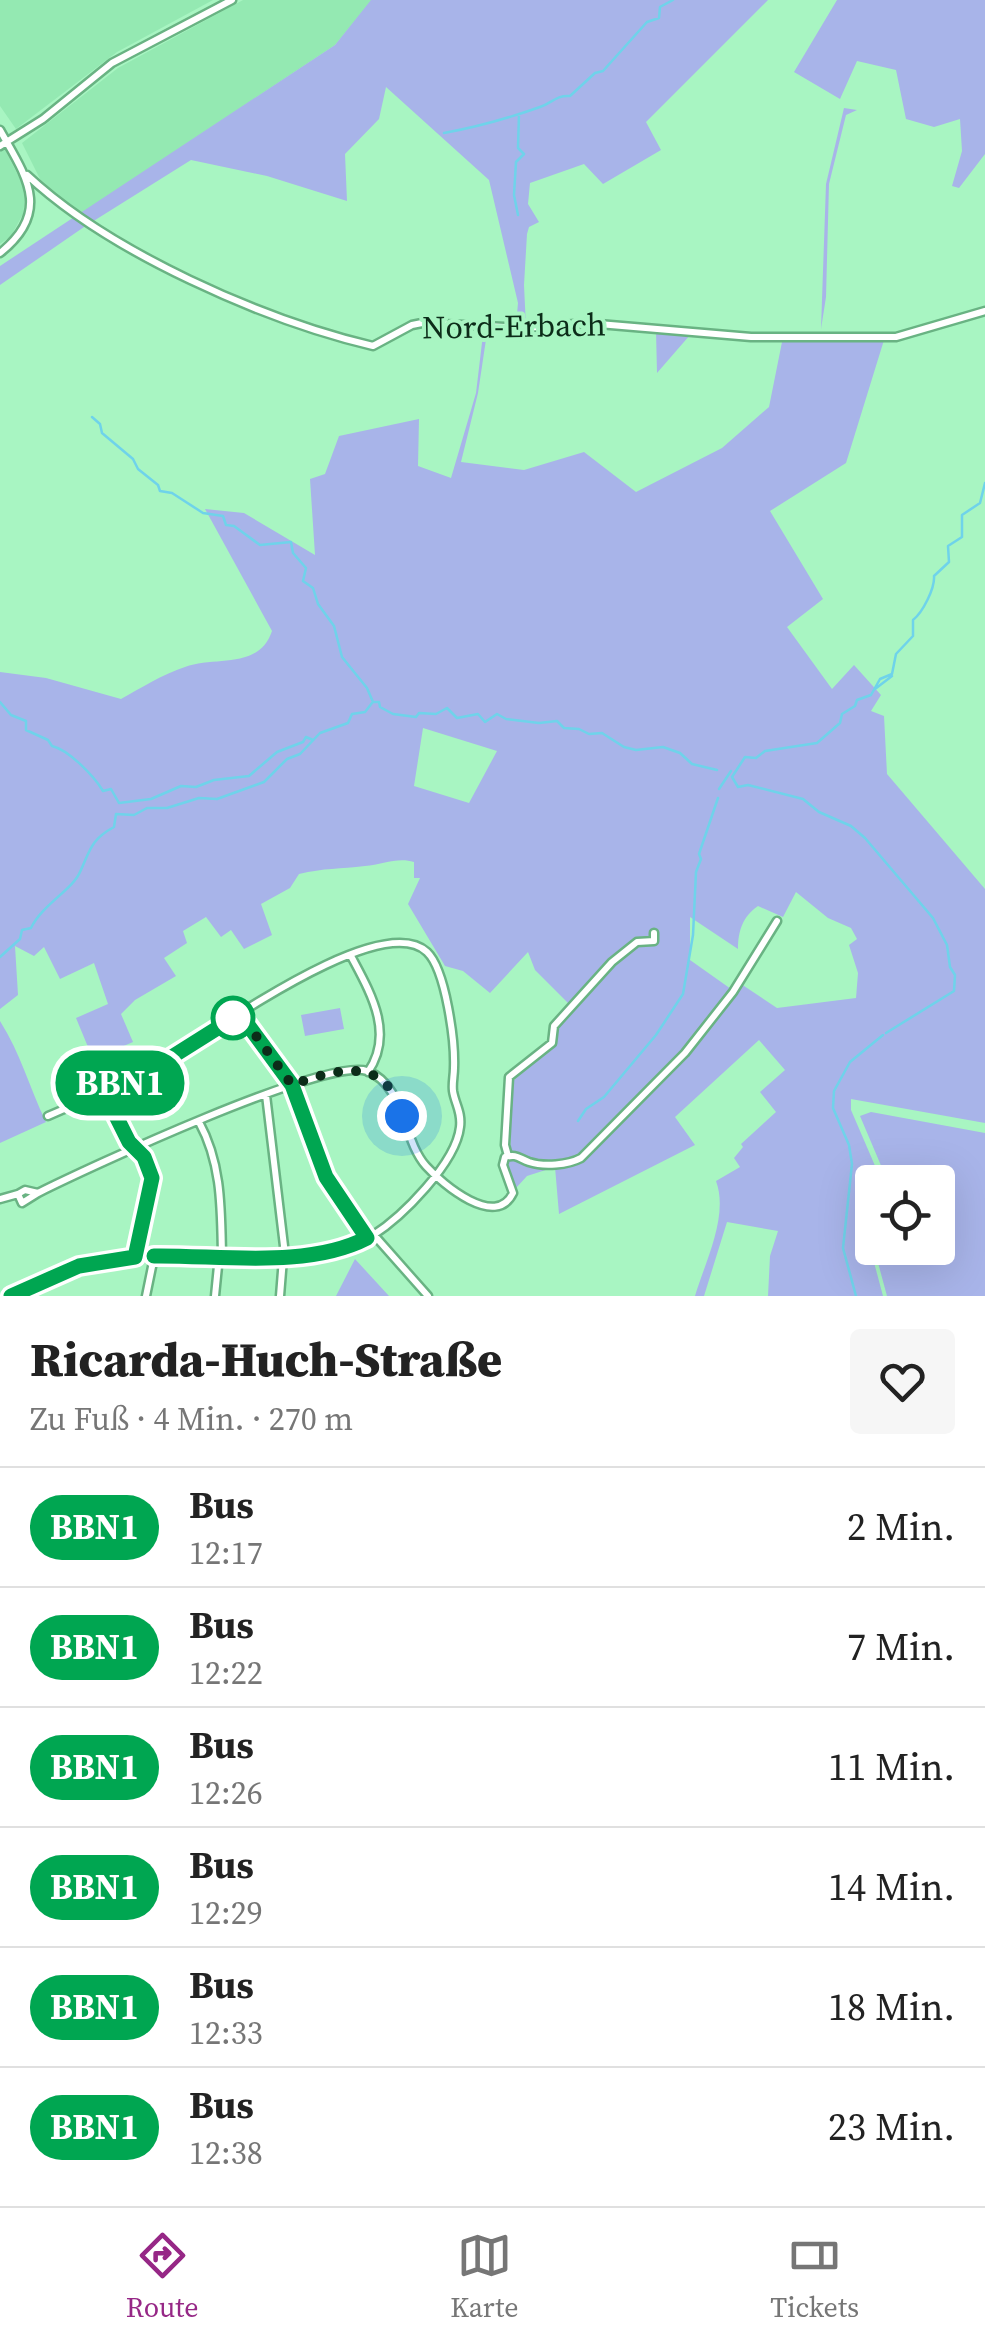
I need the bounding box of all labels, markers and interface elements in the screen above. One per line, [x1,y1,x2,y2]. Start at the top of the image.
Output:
street label: Nord-Erbach [422,302,606,350]
unlabelled marker [212,997,254,1039]
line badge: BBN1 [50,1050,190,1116]
text: BBN1 [75,1059,165,1107]
your location [377,1091,427,1141]
map controls [855,1165,955,1265]
button: locate [855,1165,955,1265]
text: Ricarda-Huch-Straße [30,1326,502,1392]
button: heart [850,1329,955,1434]
text: Zu Fuß · 4 Min. · 270 m [30,1397,353,1441]
text: Bus [189,1479,254,1531]
text: 2 Min. [847,1501,955,1553]
text: BBN1 [50,1503,139,1551]
text: 12:17 [189,1531,263,1575]
text: Bus [189,1599,254,1651]
text: 7 Min. [847,1621,955,1673]
text: BBN1 [50,1623,139,1671]
text: 12:22 [189,1651,263,1695]
text: Bus [189,1719,254,1771]
text: 11 Min. [828,1741,955,1793]
text: BBN1 [50,1743,139,1791]
text: 12:26 [189,1771,263,1815]
text: Bus [189,1839,254,1891]
text: 14 Min. [828,1861,955,1913]
text: BBN1 [50,1863,139,1911]
text: 12:29 [189,1891,263,1935]
text: Bus [189,1959,254,2011]
text: 18 Min. [828,1981,955,2033]
text: BBN1 [50,1983,139,2031]
text: 12:33 [189,2011,263,2055]
text: Bus [189,2079,254,2131]
text: 23 Min. [828,2101,955,2153]
text: BBN1 [50,2103,139,2151]
text: 12:38 [189,2131,263,2175]
tab: Route [126,2228,199,2326]
tab: Karte [450,2228,519,2326]
tab: Tickets [770,2228,859,2326]

